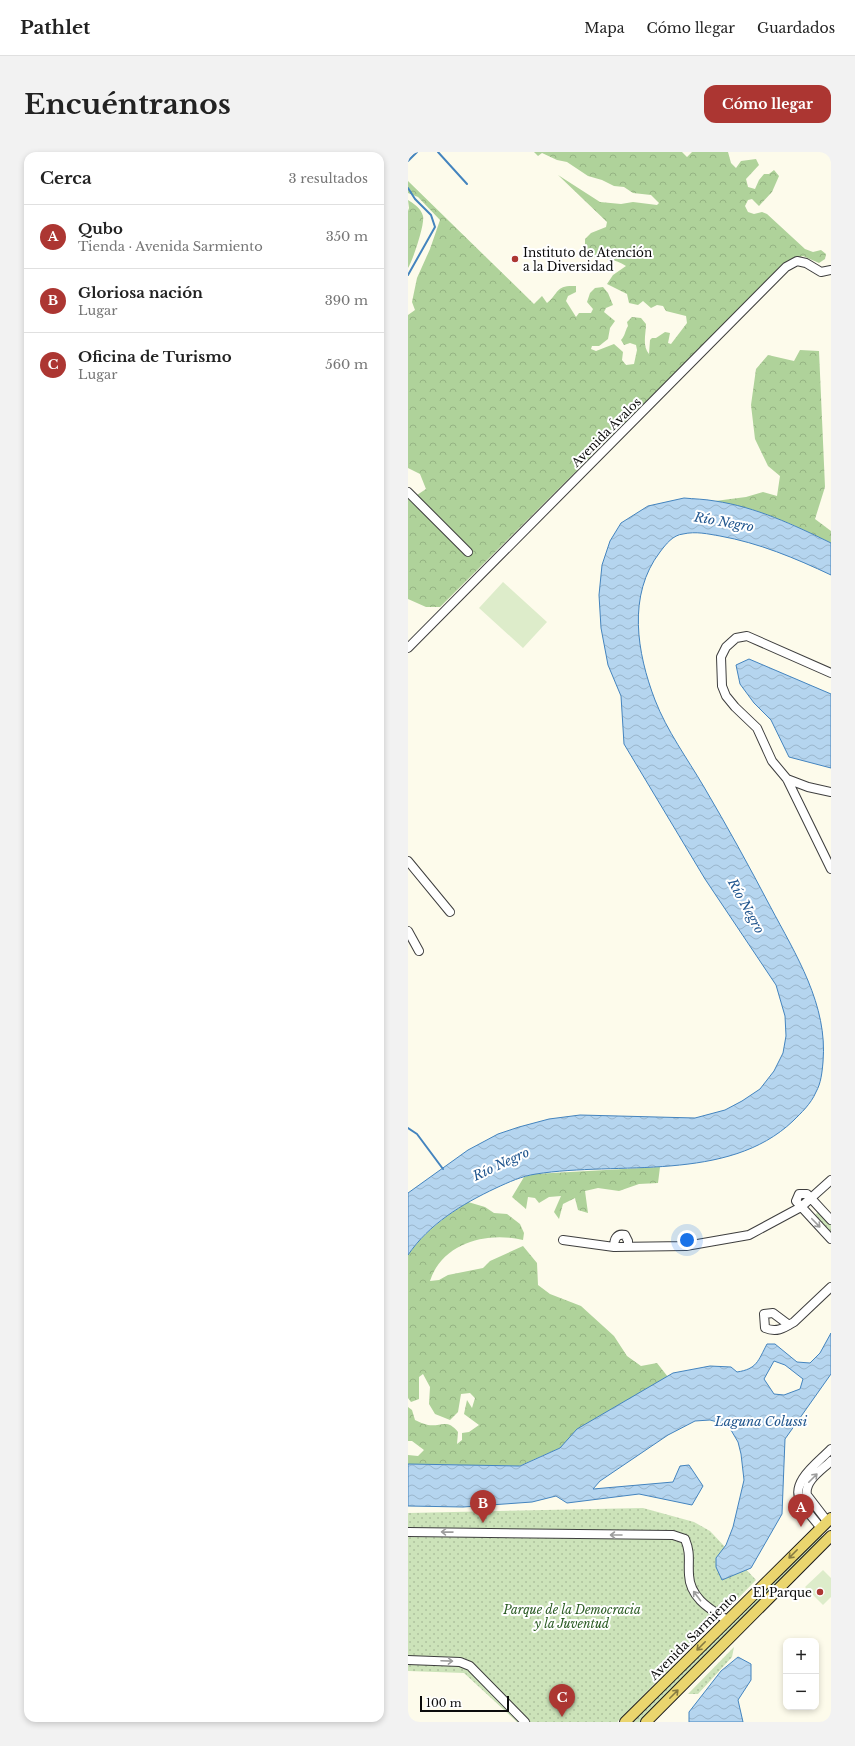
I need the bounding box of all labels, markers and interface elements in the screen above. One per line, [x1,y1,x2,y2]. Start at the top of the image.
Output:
text: Pathlet [20,16,90,39]
text: Mapa [584,19,624,37]
text: Cómo llegar [646,19,735,37]
text: Guardados [757,19,835,37]
button: Cómo llegar [704,85,831,123]
text: Encuéntranos [24,87,231,122]
text: Cerca [40,168,92,189]
text: 3 resultados [289,170,368,187]
text: Qubo [78,219,123,238]
text: A [48,228,58,245]
text: 350 m [326,228,368,245]
text: Tienda · Avenida Sarmiento [78,238,263,255]
place label: Instituto de Atención a la Diversidad [523,245,652,274]
marker: Instituto de Atención a la Diversidad [510,254,520,264]
text: Gloriosa nación [78,283,203,302]
text: B [48,292,58,309]
text: 390 m [325,292,368,309]
text: Lugar [78,302,117,319]
text: Oficina de Turismo [78,347,232,366]
text: C [48,356,58,373]
text: 560 m [325,356,368,373]
text: Lugar [78,366,117,383]
street label: Avenida Ávalos [567,393,644,471]
water label: Río Negro [692,508,755,536]
water label: Río Negro [723,875,768,937]
water label: Río Negro [469,1143,532,1185]
one-way arrow [811,1218,821,1228]
your location [677,1230,697,1250]
water label: Laguna Colussi [714,1413,808,1430]
one-way arrow [809,1473,818,1483]
pin: B [470,1490,496,1523]
pin: A [788,1494,814,1527]
one-way arrow [441,1528,454,1536]
one-way arrow [610,1531,623,1539]
one-way arrow [788,1549,798,1559]
place label: El Parque [753,1585,812,1600]
marker: El Parque [815,1587,825,1597]
street label: Avenida Sarmiento [645,1589,740,1684]
one-way arrow [693,1591,701,1602]
park label: Parque de la Democracia y la Juventud [502,1602,641,1631]
map controls [783,1638,819,1710]
button: + [783,1638,819,1674]
one-way arrow [696,1641,706,1651]
one-way arrow [440,1658,453,1665]
button: − [783,1674,819,1710]
pin: C [549,1684,575,1717]
one-way arrow [669,1689,679,1699]
scale bar [420,1694,509,1713]
text: 100 m [426,1696,462,1710]

